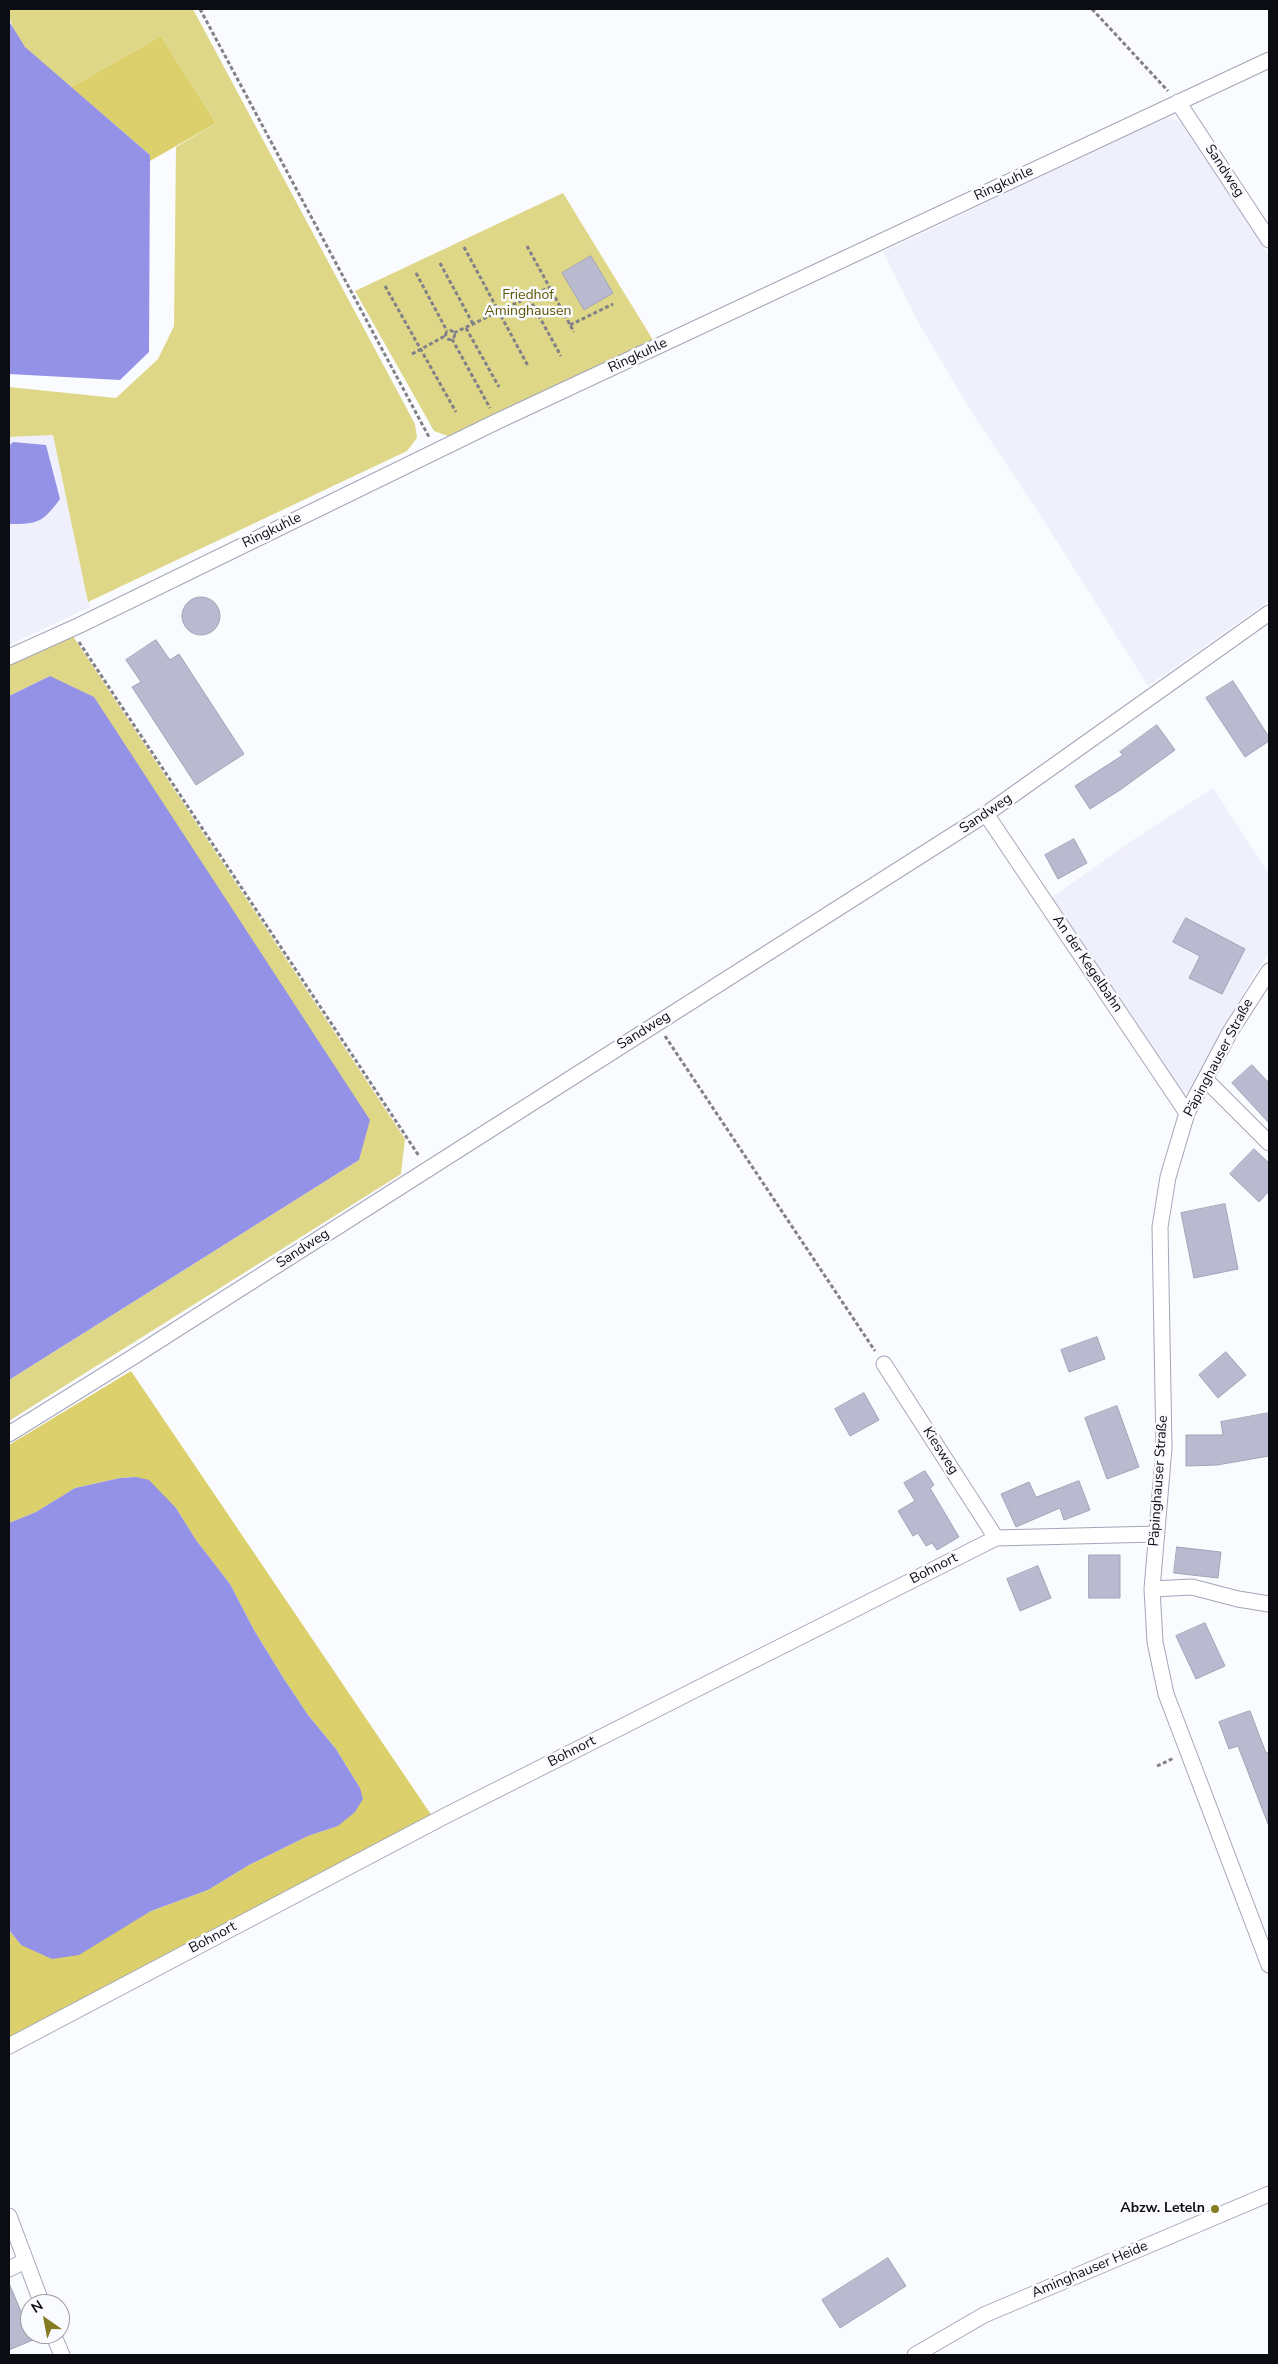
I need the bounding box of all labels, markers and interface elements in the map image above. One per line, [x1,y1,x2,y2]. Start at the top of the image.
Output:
street label: Sandweg [1201,141,1247,201]
street label: Ringkuhle [972,163,1036,205]
park label: Friedhof Aminghausen [485,288,571,321]
street label: Ringkuhle [606,335,670,377]
street label: Ringkuhle [240,510,304,552]
street label: Sandweg [957,790,1015,838]
street label: An der Kegelbahn [1048,912,1126,1016]
street label: Päpinghauser Straße [1181,996,1257,1120]
street label: Sandweg [614,1008,674,1054]
street label: Sandweg [273,1226,333,1272]
street label: Päpinghauser Straße [1146,1415,1172,1547]
street label: Kiesweg [918,1424,962,1478]
street label: Bohnort [907,1550,961,1588]
street label: Bohnort [545,1733,599,1771]
street label: Bohnort [186,1919,240,1957]
place label: Abzw. Leteln [1120,2201,1205,2217]
marker: Abzw. Leteln [1209,2203,1221,2215]
street label: Aminghauser Heide [1029,2238,1151,2302]
north arrow [20,2294,70,2344]
text: N [28,2296,47,2318]

